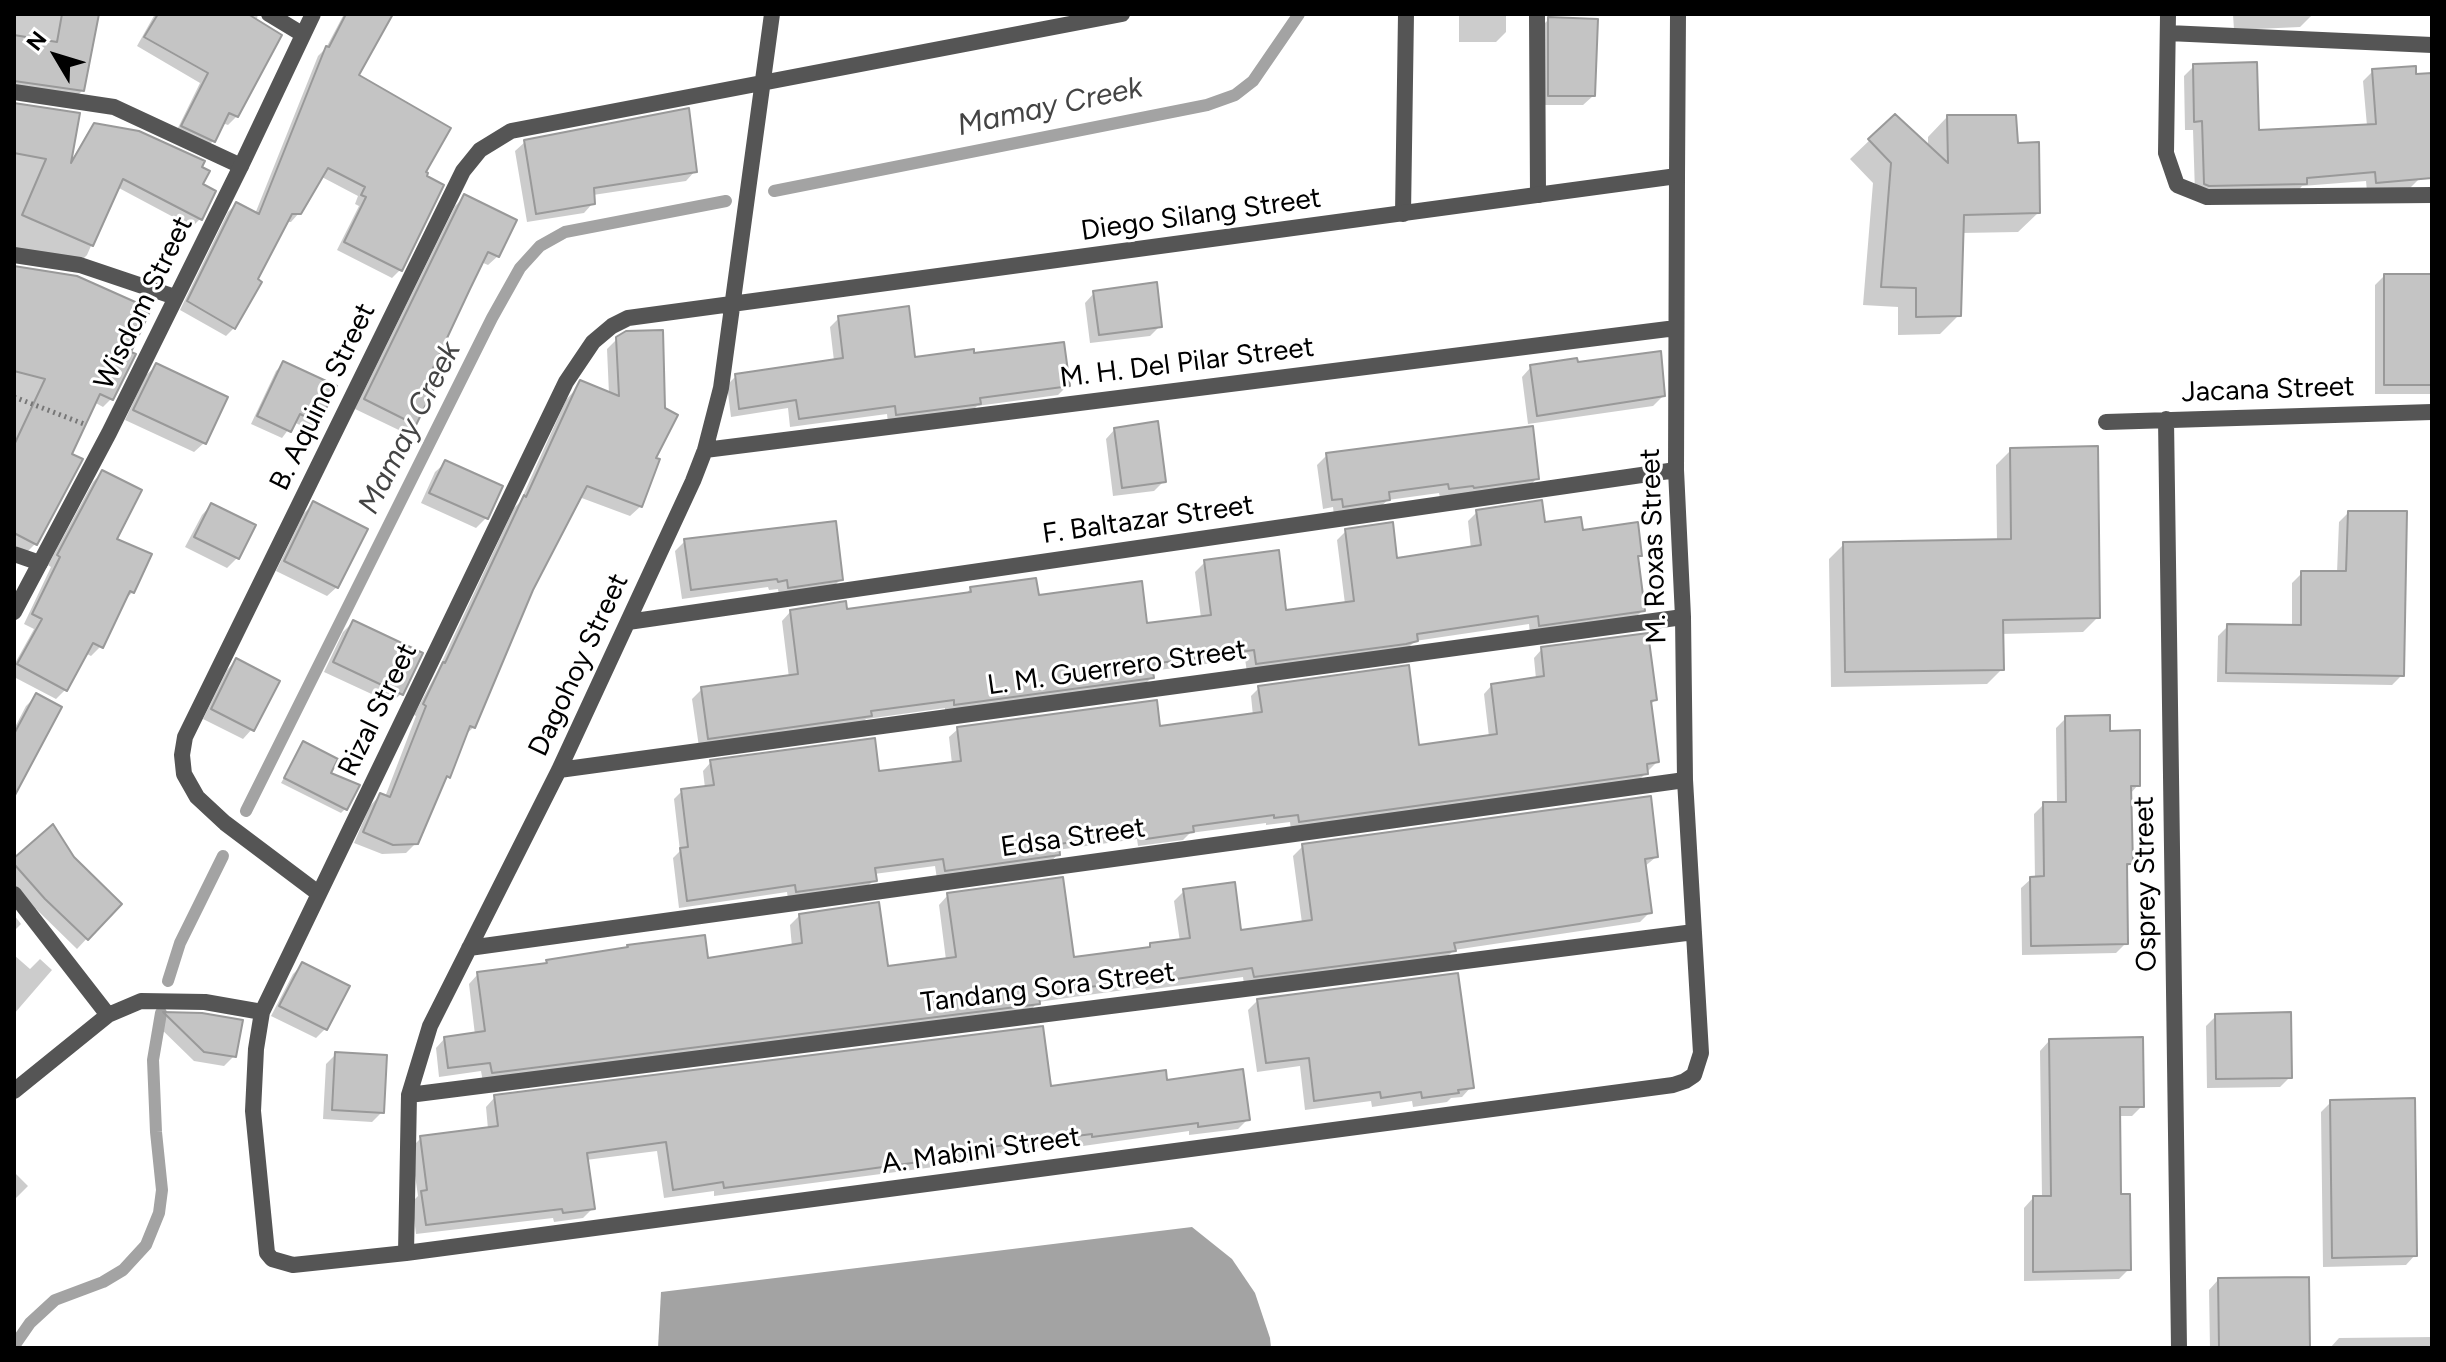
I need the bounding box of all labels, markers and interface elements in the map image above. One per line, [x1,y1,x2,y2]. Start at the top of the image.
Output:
north arrow [16,16,96,96]
text: N [21,26,53,56]
water label: Mamay Creek [954,70,1146,144]
street label: Diego Silang Street [1079,182,1323,248]
street label: Wisdom Street [88,211,200,395]
street label: B. Aquino Street [263,298,383,496]
street label: M. H. Del Pilar Street [1058,331,1316,395]
water label: Mamay Creek [351,336,469,520]
street label: Jacana Street [2181,370,2355,410]
street label: M. Roxas Street [1634,448,1674,644]
street label: F. Baltazar Street [1040,489,1256,551]
street label: Dagohoy Street [522,568,636,762]
street label: L. M. Guerrero Street [985,633,1249,703]
street label: Rizal Street [331,638,425,782]
street label: Osprey Street [2128,796,2164,972]
street label: Edsa Street [999,811,1147,865]
street label: Tandang Sora Street [919,956,1177,1020]
street label: A. Mabini Street [880,1120,1082,1182]

